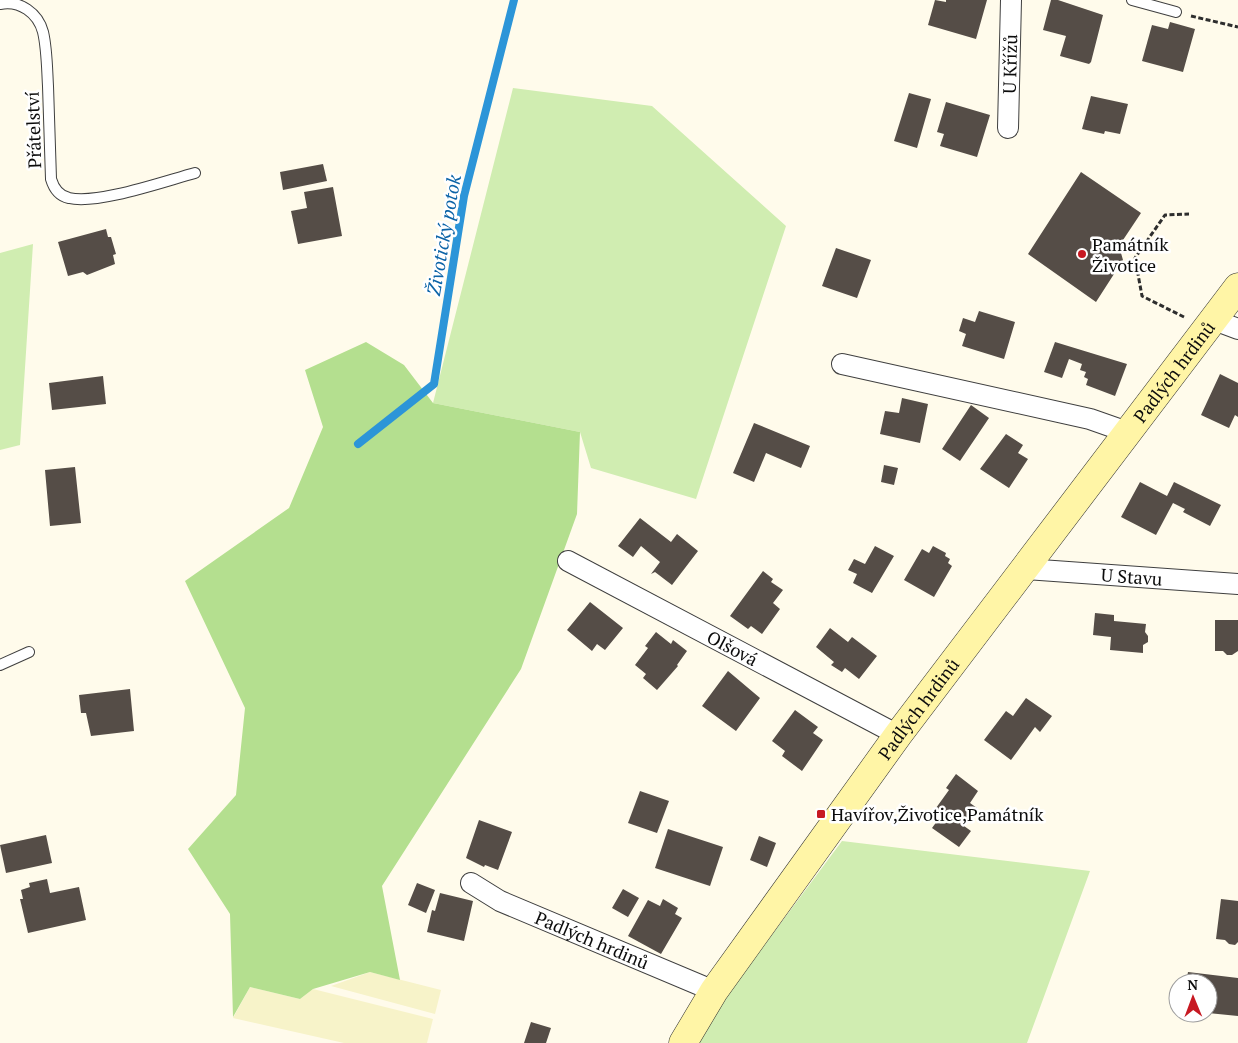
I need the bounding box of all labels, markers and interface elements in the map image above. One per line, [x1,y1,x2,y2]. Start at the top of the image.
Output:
street label: U Křížů [997,34,1022,94]
street label: Přátelství [20,91,46,169]
water label: Životický potok [420,172,466,297]
place label: Památník Životice [1092,232,1169,277]
marker: Památník Životice [1076,248,1088,260]
street label: Padlých hrdinů [1128,316,1220,427]
street label: U Stavu [1100,562,1163,591]
street label: Olšová [703,624,762,671]
street label: Padlých hrdinů [872,653,964,764]
place label: Havířov,Životice,Památník [831,802,1044,826]
marker: Havířov,Životice,Památník [815,808,827,820]
street label: Padlých hrdinů [531,905,653,974]
north arrow [1168,973,1218,1023]
text: N [1187,975,1199,994]

